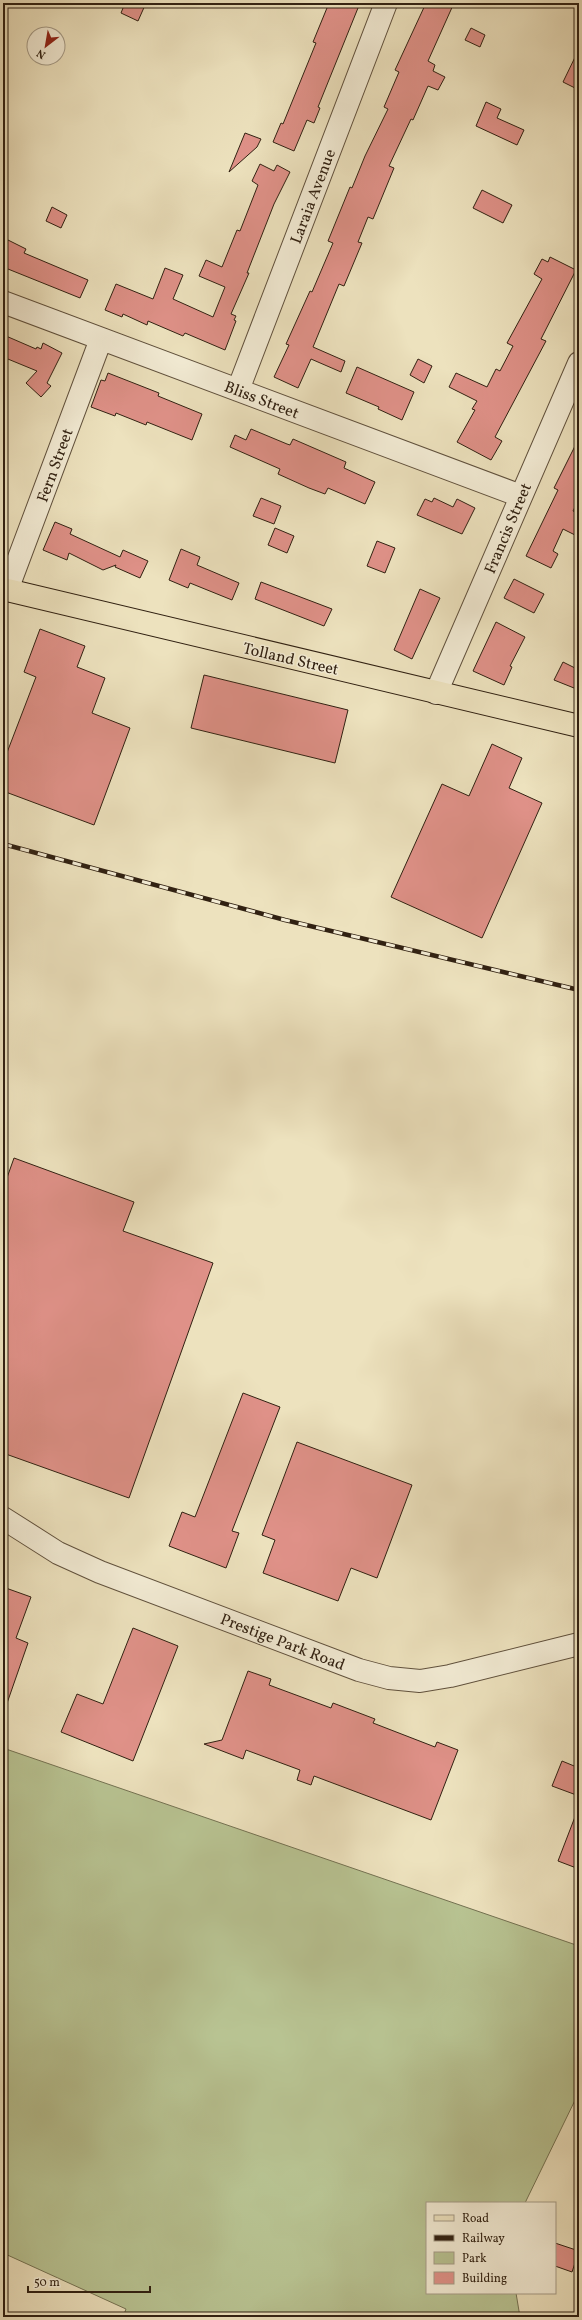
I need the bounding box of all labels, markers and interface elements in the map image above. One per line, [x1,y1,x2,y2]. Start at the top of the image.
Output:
north arrow [26,26,66,66]
text: N [34,45,49,62]
street label: Laraia Avenue [286,146,342,247]
street label: Bliss Street [221,377,302,425]
street label: Fern Street [32,425,80,506]
street label: Francis Street [480,480,538,578]
street label: Tolland Street [240,638,341,682]
street label: Prestige Park Road [217,1609,348,1677]
legend [426,2202,556,2294]
text: Road [462,2211,489,2227]
text: Railway [462,2231,505,2247]
text: Park [462,2251,487,2267]
scale bar [28,2268,150,2294]
text: Building [462,2271,507,2287]
text: 50 m [34,2275,60,2291]

